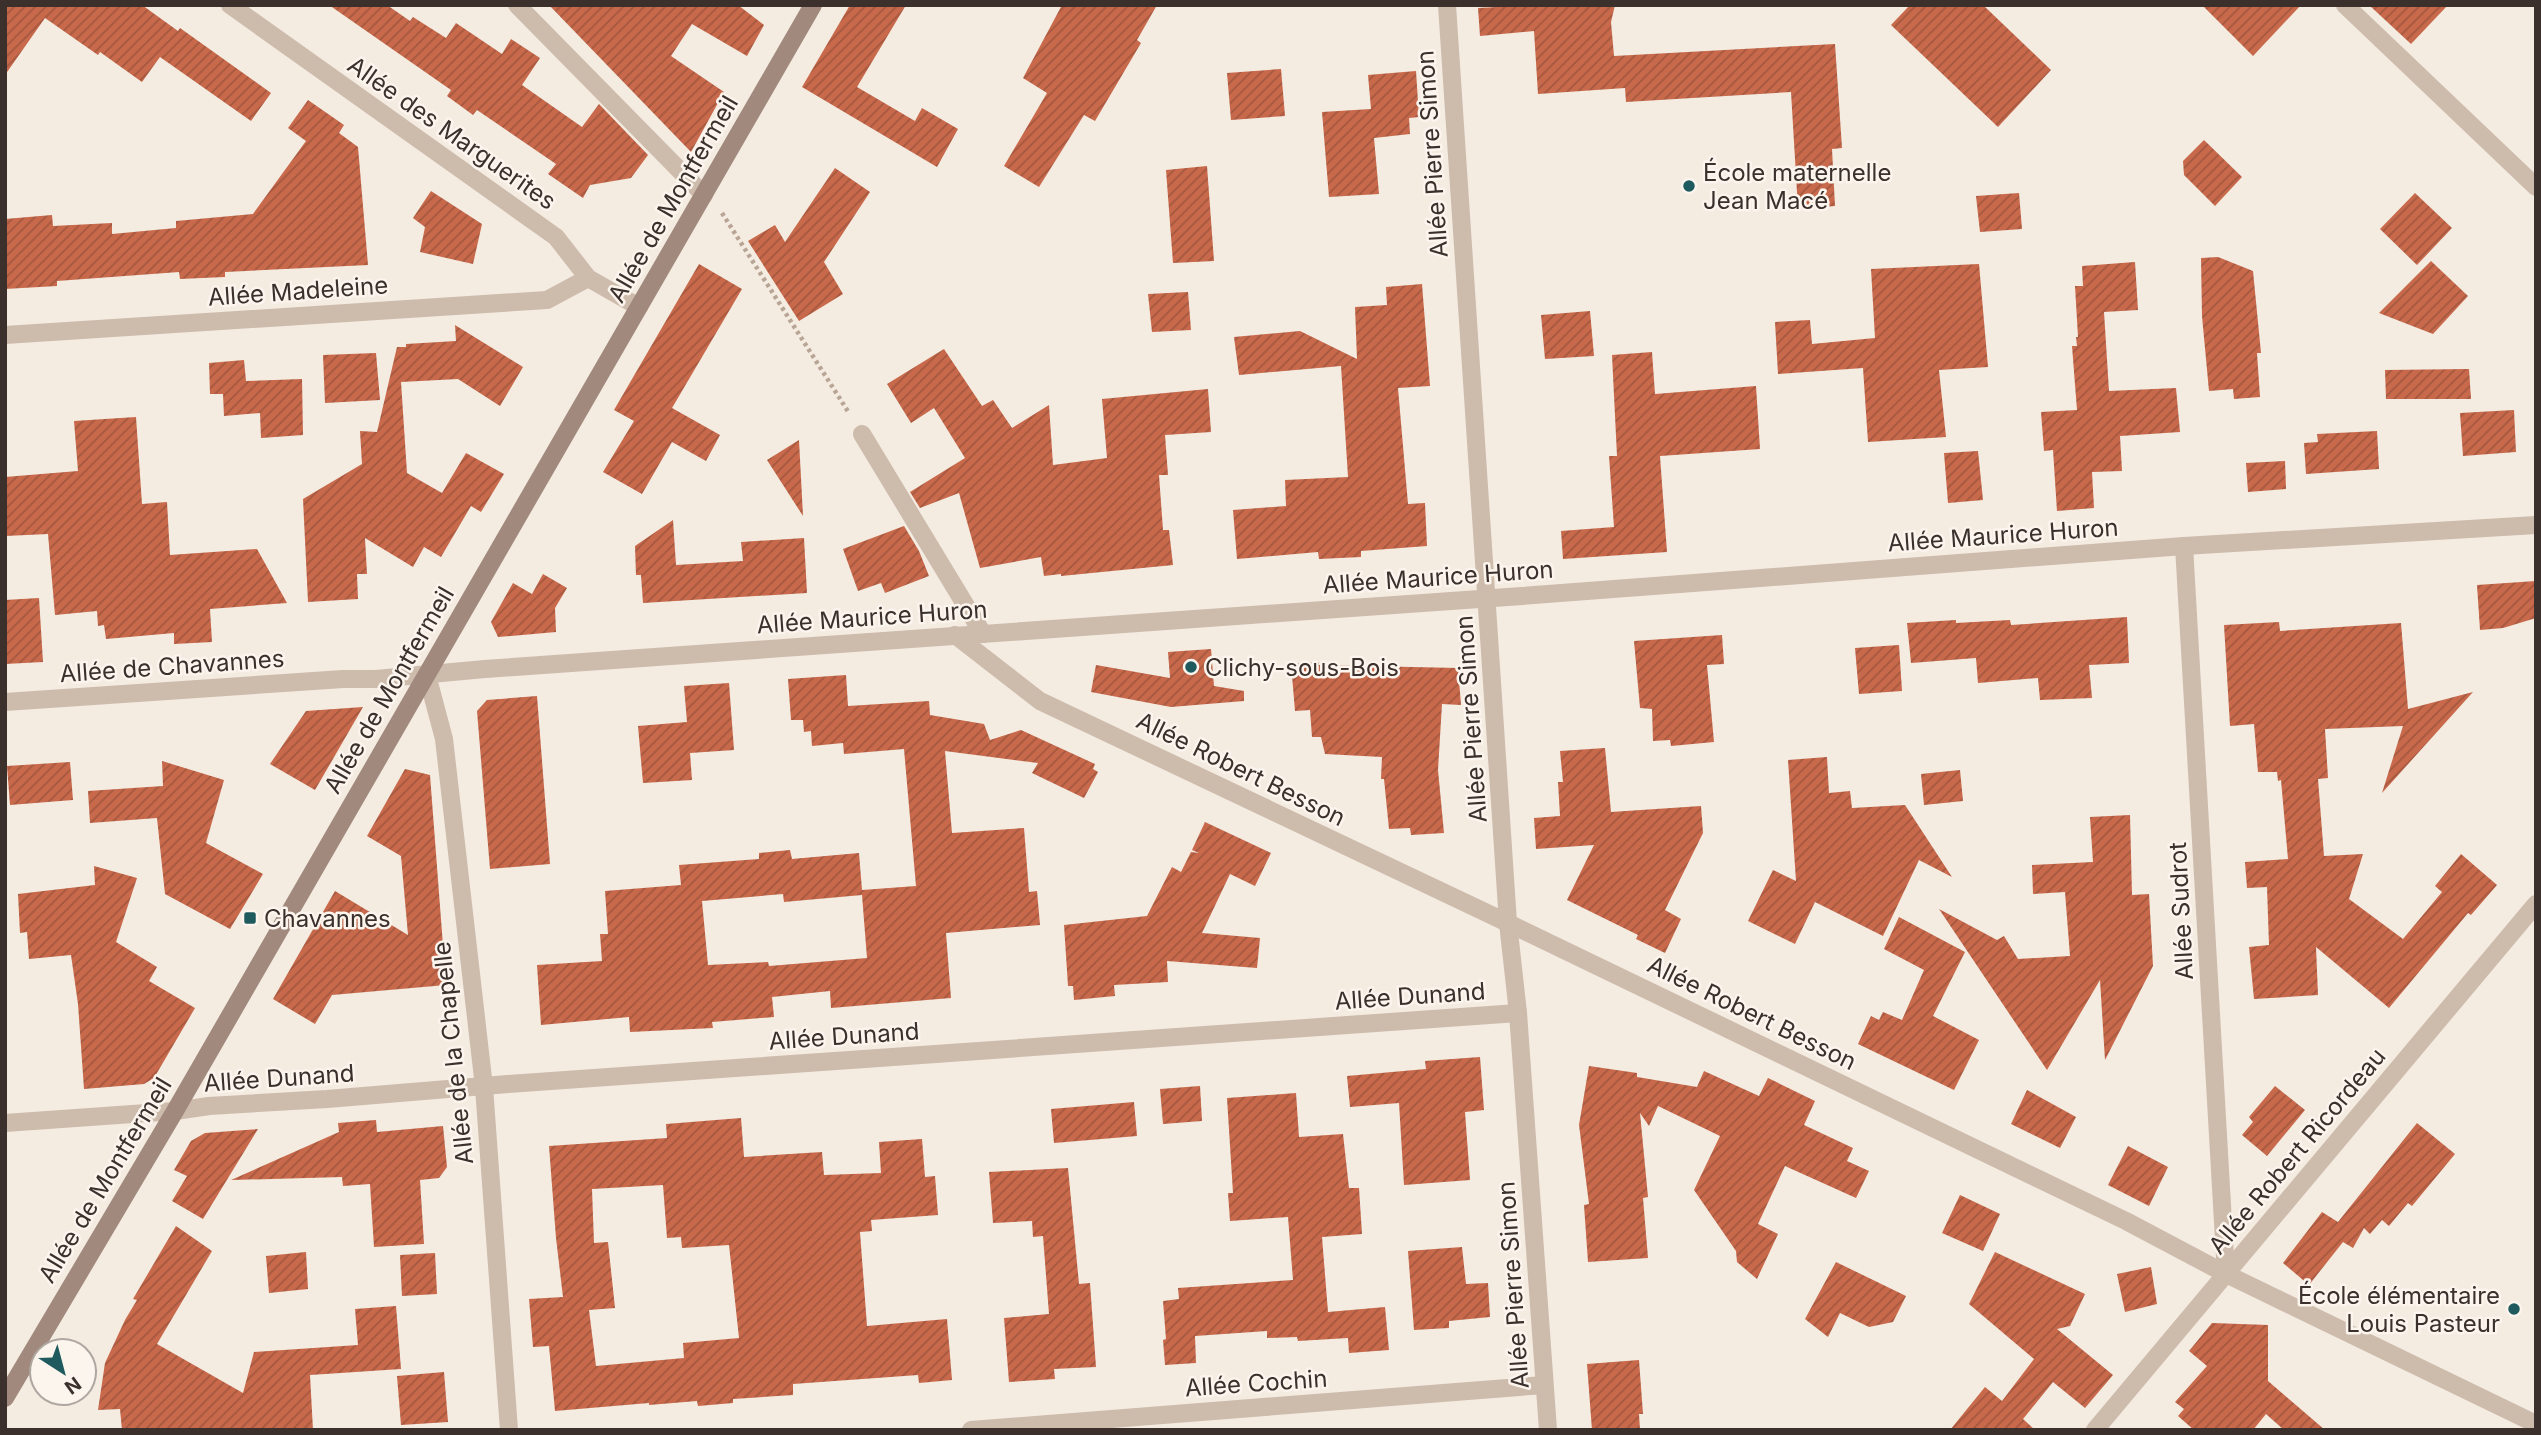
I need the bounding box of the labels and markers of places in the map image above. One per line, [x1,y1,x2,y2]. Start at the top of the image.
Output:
place label: École maternelle Jean Macé [1703,157,1891,215]
marker: École maternelle Jean Macé [1681,178,1697,194]
place label: Clichy-sous-Bois [1205,653,1399,682]
marker: Clichy-sous-Bois [1183,659,1199,675]
place label: Chavannes [264,904,391,933]
marker: Chavannes [242,910,258,926]
place label: École élémentaire Louis Pasteur [2298,1280,2500,1338]
marker: École élémentaire Louis Pasteur [2506,1301,2522,1317]

